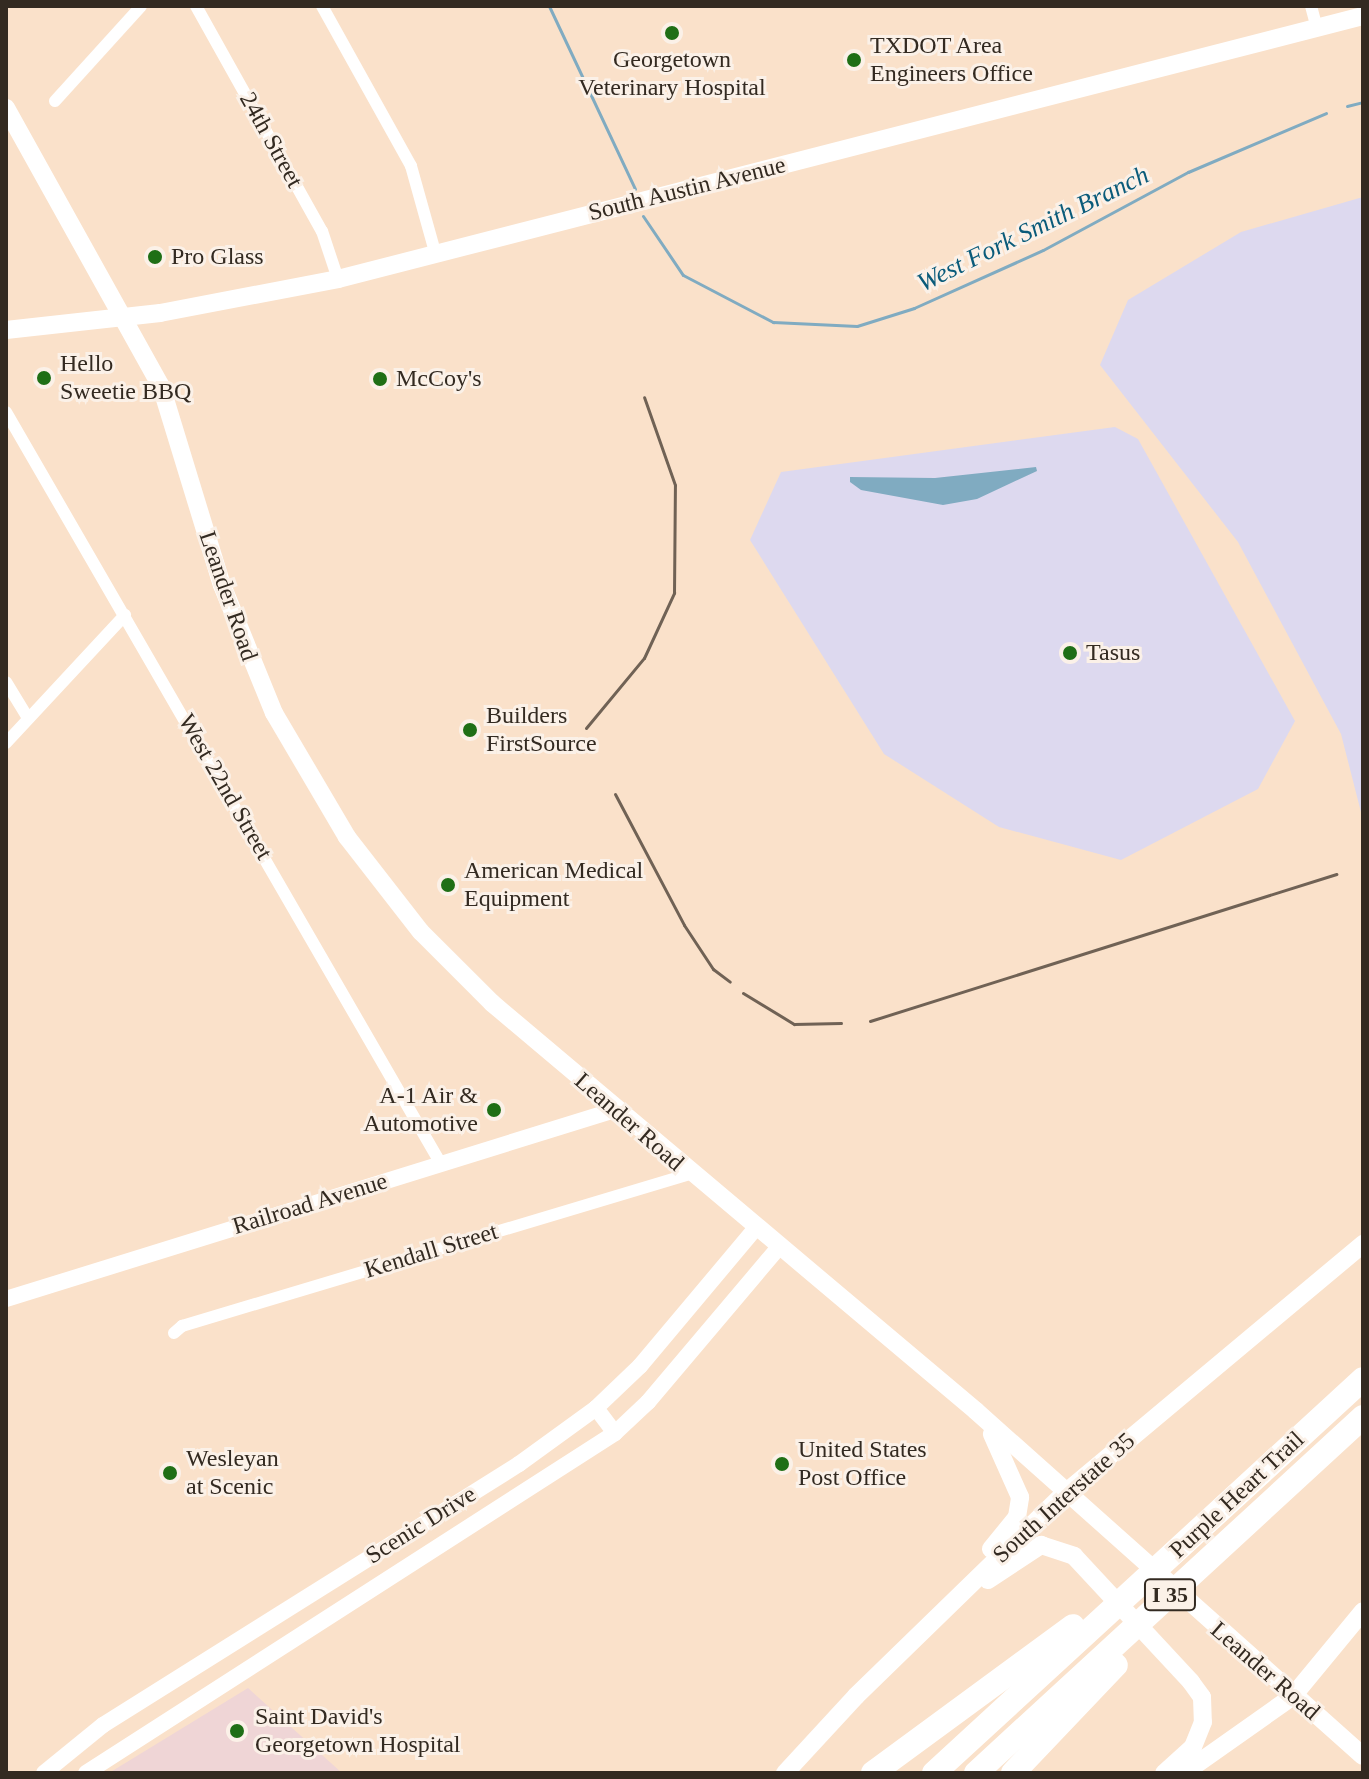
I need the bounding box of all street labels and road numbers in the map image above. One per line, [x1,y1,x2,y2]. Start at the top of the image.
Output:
street label: 24th Street [233,87,309,193]
street label: South Austin Avenue [584,150,790,228]
street label: Leander Road [192,527,264,665]
street label: West 22nd Street [172,709,278,865]
street label: Leander Road [569,1067,689,1177]
street label: Railroad Avenue [229,1167,391,1241]
street label: Kendall Street [361,1217,501,1285]
street label: Purple Heart Trail [1164,1425,1310,1565]
street label: South Interstate 35 [987,1427,1141,1569]
street label: Scenic Drive [361,1480,481,1570]
road number: I 35 [1142,1577,1198,1613]
street label: Leander Road [1205,1616,1325,1726]

